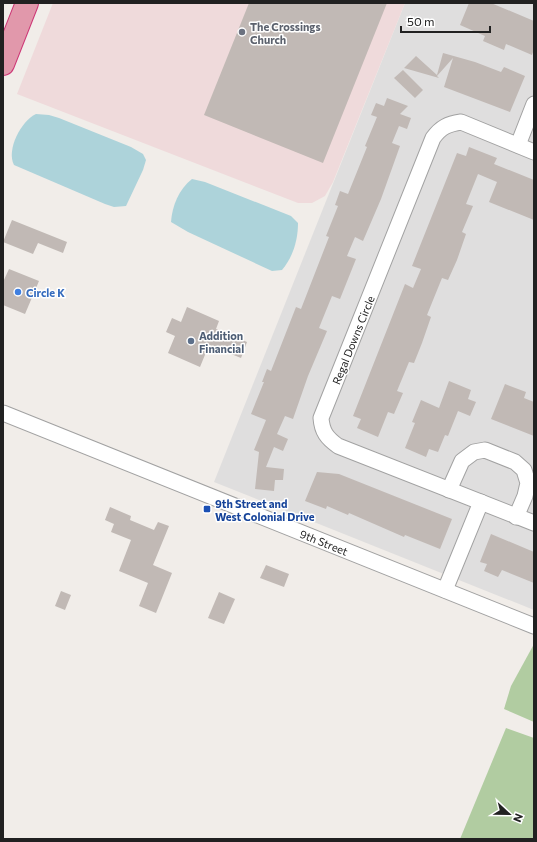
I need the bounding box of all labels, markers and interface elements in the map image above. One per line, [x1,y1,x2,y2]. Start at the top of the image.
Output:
scale bar [401,8,490,34]
text: 50 m [407,14,435,28]
place label: The Crossings Church [250,20,321,46]
marker: The Crossings Church [237,27,247,37]
place label: Circle K [26,286,65,299]
marker: Circle K [13,287,23,297]
street label: Regal Downs Circle [329,294,377,386]
place label: Addition Financial [199,329,244,355]
marker: Addition Financial [186,336,196,346]
place label: 9th Street and West Colonial Drive [215,497,315,523]
marker: 9th Street and West Colonial Drive [202,504,212,514]
street label: 9th Street [298,526,351,557]
north arrow [489,794,529,834]
text: N [511,812,526,824]

